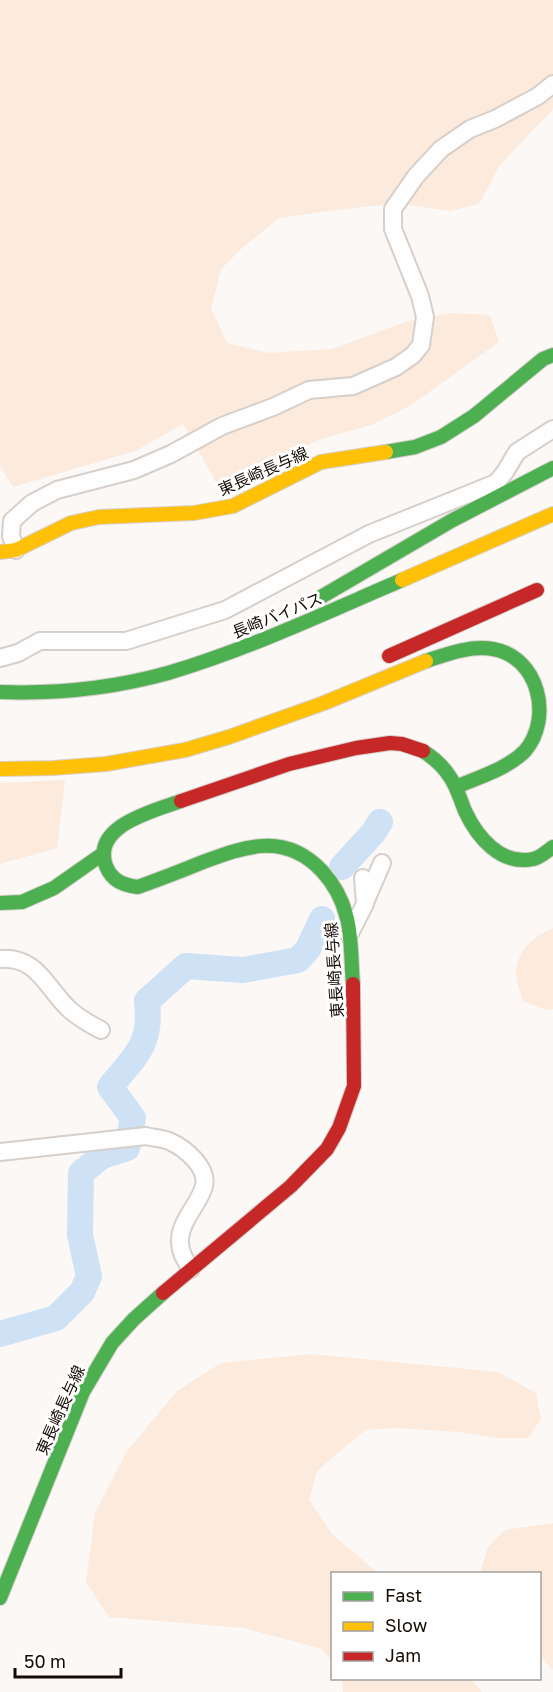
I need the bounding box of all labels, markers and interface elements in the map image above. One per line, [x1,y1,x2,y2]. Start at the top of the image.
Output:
street label: 東長崎長与線 [215,442,311,500]
street label: 長崎バイパス [229,588,325,642]
street label: 東長崎長与線 [321,921,347,1019]
street label: 東長崎長与線 [31,1362,89,1458]
legend [331,1572,541,1680]
text: Fast [385,1584,422,1606]
text: Slow [385,1614,428,1636]
scale bar [15,1641,122,1679]
text: Jam [385,1644,421,1666]
text: 50 m [24,1650,66,1672]

